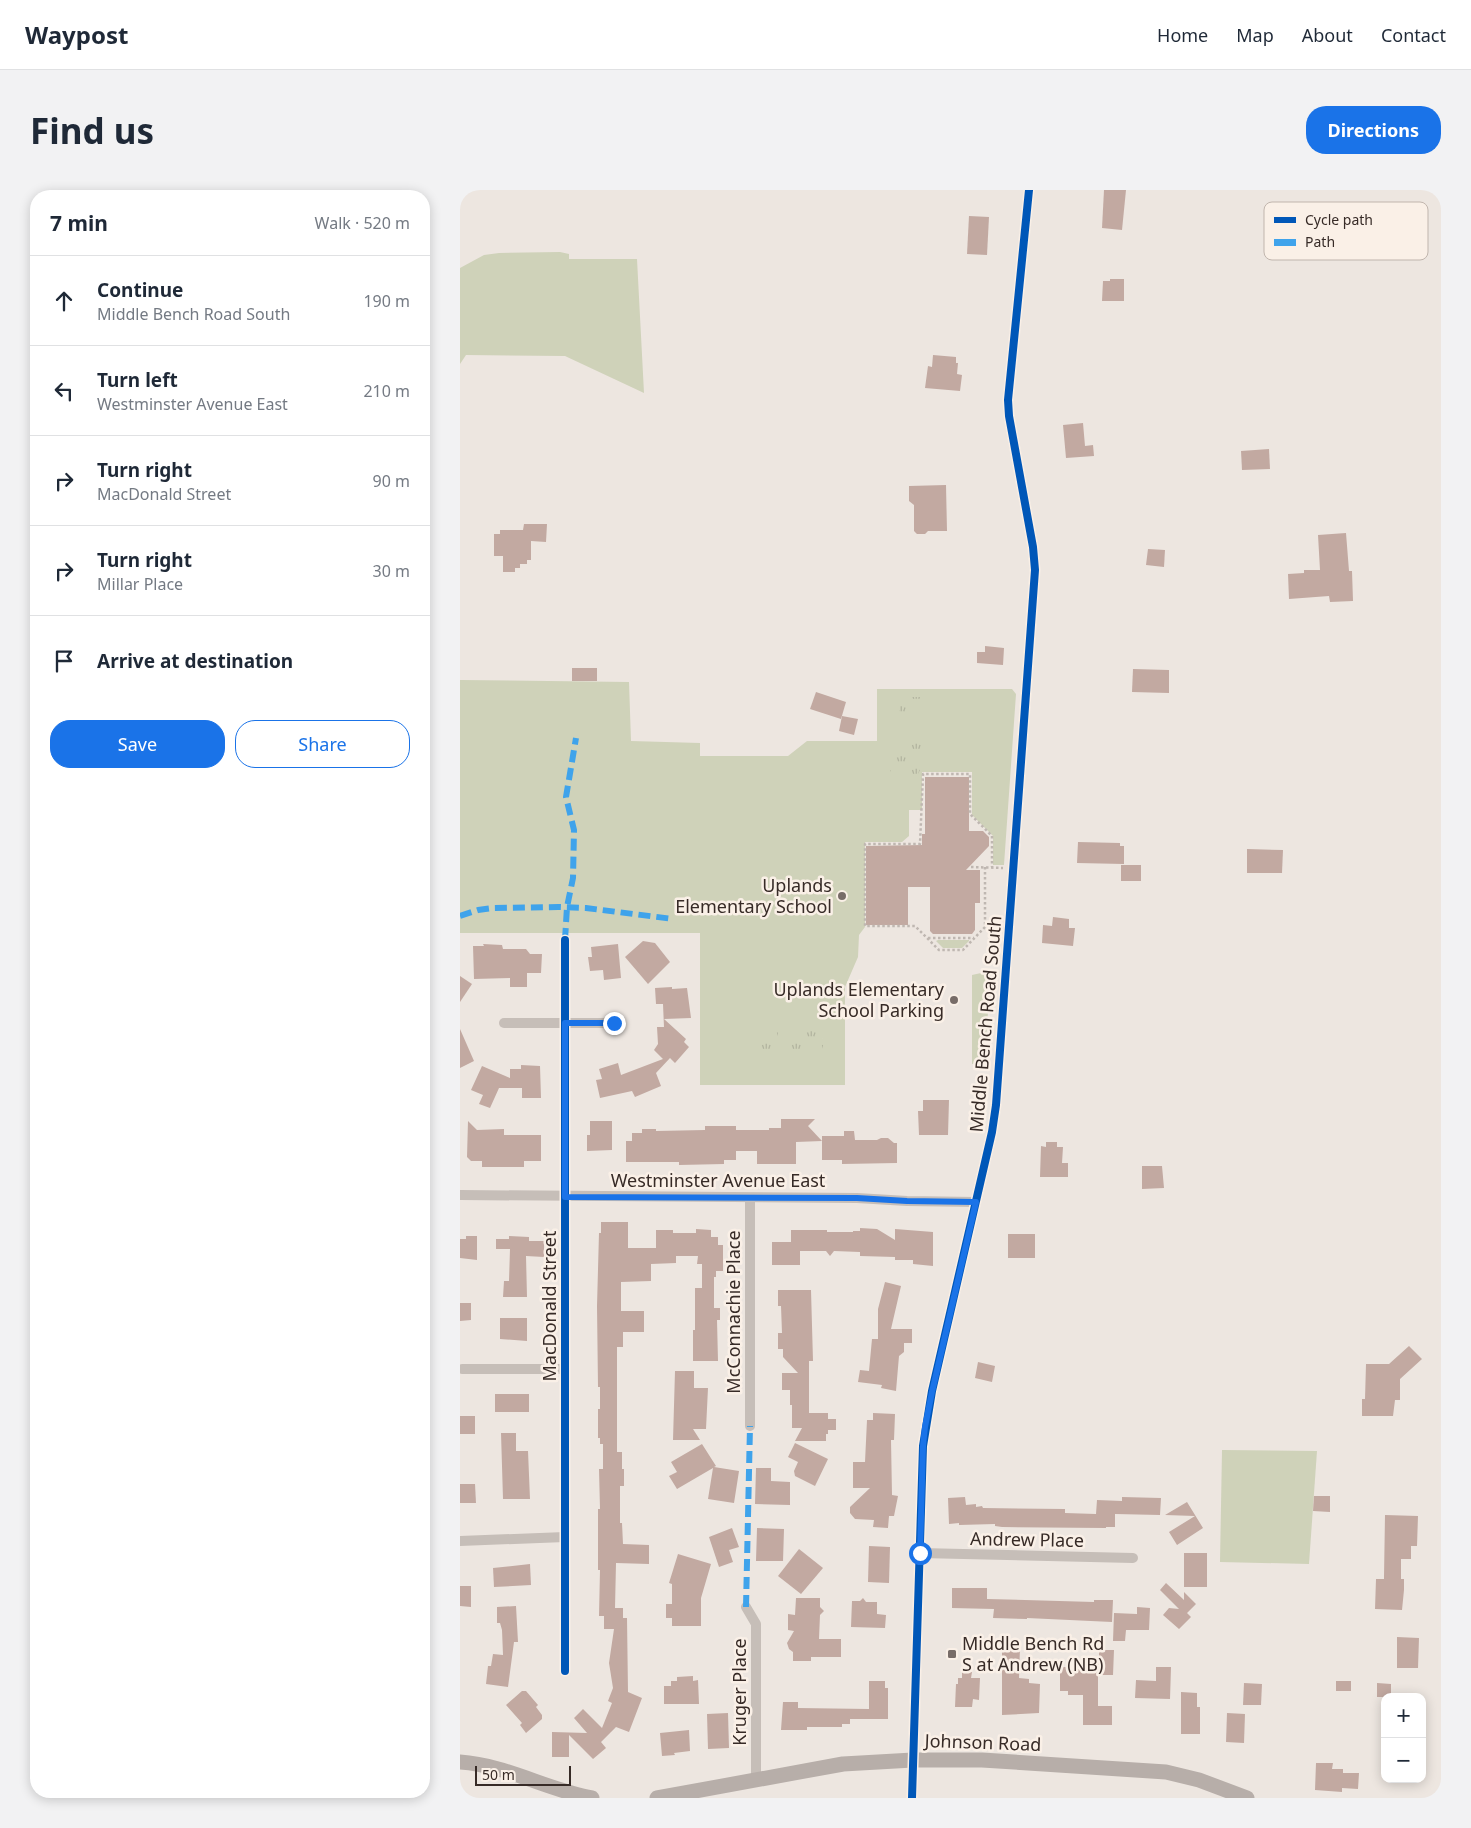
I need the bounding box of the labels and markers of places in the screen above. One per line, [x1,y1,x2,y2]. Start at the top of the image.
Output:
place label: Uplands Elementary School [675,873,832,918]
marker: Uplands Elementary School [836,890,848,902]
place label: Uplands Elementary School Parking [773,977,945,1022]
marker: Uplands Elementary School Parking [948,994,960,1006]
place label: Middle Bench Rd S at Andrew (NB) [962,1631,1104,1676]
marker: Middle Bench Rd S at Andrew (NB) [946,1648,958,1660]

